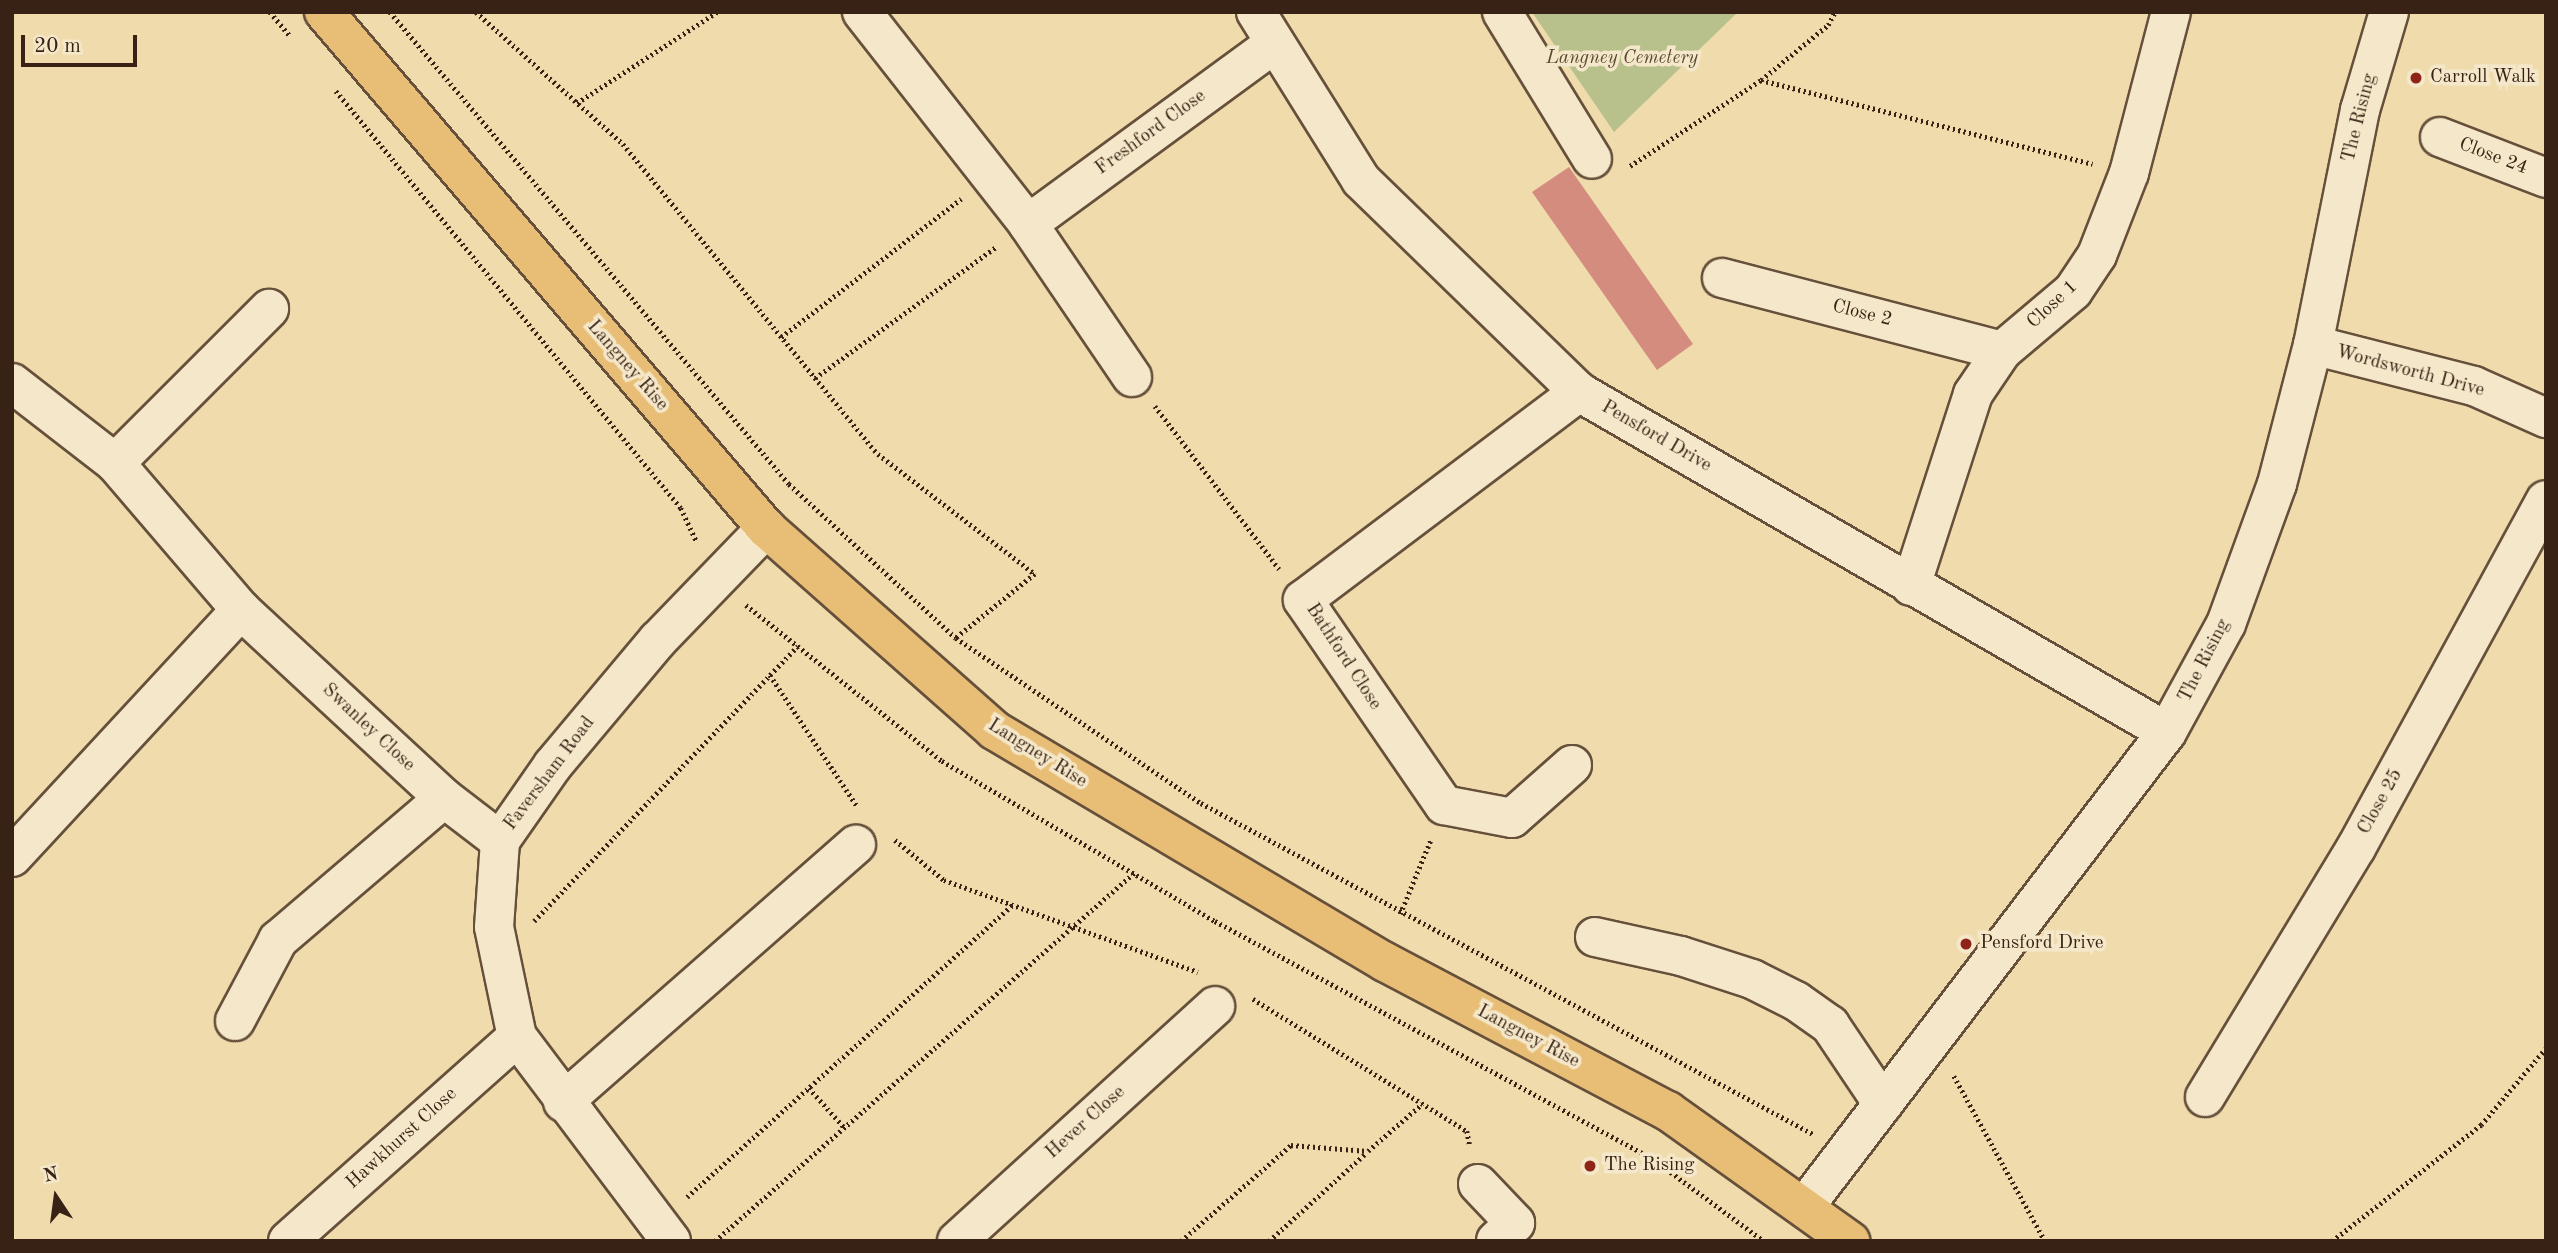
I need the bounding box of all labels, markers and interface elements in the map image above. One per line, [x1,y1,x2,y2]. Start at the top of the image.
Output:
scale bar [24,21,140,65]
text: 20 m [34,36,81,57]
park label: Langney Cemetery [1546,48,1698,70]
place label: Carroll Walk [2430,67,2536,89]
marker: Carroll Walk [2408,70,2424,86]
street label: The Rising [2338,71,2382,165]
street label: Freshford Close [1091,85,1211,181]
street label: Close 24 [2455,134,2531,180]
street label: Close 1 [2023,276,2083,334]
street label: Close 2 [1830,296,1894,332]
street label: Langney Rise [581,316,673,416]
street label: Wordsworth Drive [2333,341,2487,403]
street label: Pensford Drive [1597,396,1715,478]
street label: Bathford Close [1300,599,1386,715]
street label: The Rising [2174,615,2236,707]
street label: Swanley Close [317,679,419,777]
street label: Faversham Road [500,713,600,835]
street label: Langney Rise [983,714,1091,794]
street label: Close 25 [2354,765,2408,839]
place label: Pensford Drive [1980,933,2104,955]
marker: Pensford Drive [1958,936,1974,952]
street label: Langney Rise [1473,1000,1583,1074]
street label: Hever Close [1042,1081,1130,1165]
street label: Hawkhurst Close [342,1083,462,1195]
place label: The Rising [1604,1155,1695,1177]
marker: The Rising [1582,1158,1598,1174]
north arrow [21,1162,91,1232]
text: N [42,1165,60,1187]

